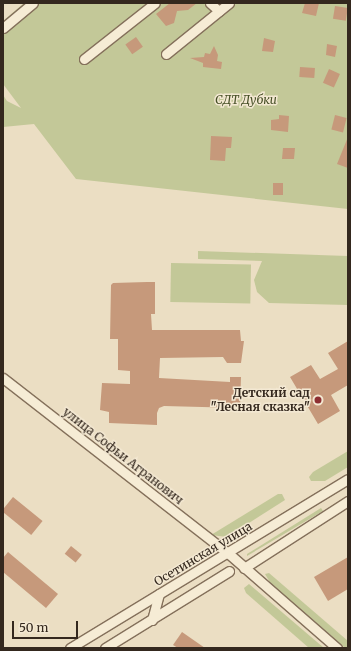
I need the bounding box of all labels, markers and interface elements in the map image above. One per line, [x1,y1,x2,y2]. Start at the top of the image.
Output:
park label: СДТ Дубки [215,93,277,107]
place label: Детский сад "Лесная сказка" [210,386,310,414]
marker: Детский сад "Лесная сказка" [313,395,323,405]
street label: улица Софьи Агранович [60,405,186,507]
street label: Осетинская улица [151,519,255,589]
scale bar [14,613,80,639]
text: 50 m [19,620,48,635]

